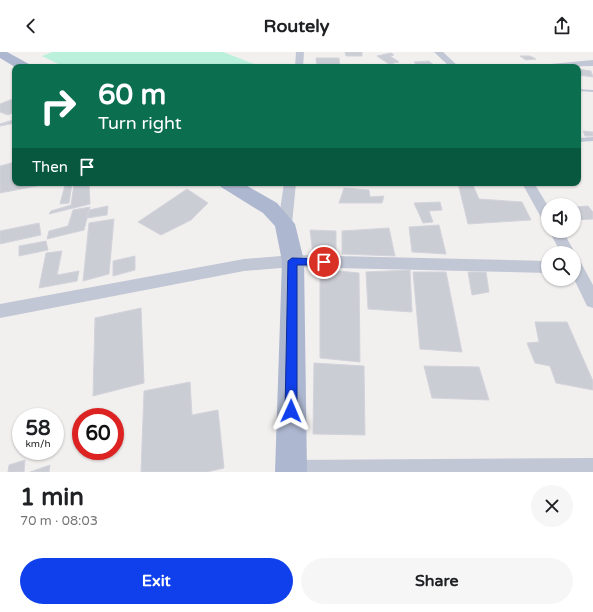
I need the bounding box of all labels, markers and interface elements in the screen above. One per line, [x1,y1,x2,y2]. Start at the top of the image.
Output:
icon: back [20,15,42,37]
text: Routely [264,15,329,37]
icon: share [551,15,573,37]
text: 60 m [98,78,166,112]
icon: right [32,80,84,132]
text: Turn right [98,112,182,134]
icon: arrive [76,156,98,178]
text: Then [32,158,68,176]
map controls [541,198,581,286]
button: sound [541,198,581,238]
pin [307,245,341,279]
button: search [541,246,581,286]
icon: arrive [313,251,335,273]
position arrow [270,390,312,432]
speed limit sign: 60 [72,408,124,460]
text: 58 [25,417,51,441]
text: km/h [25,438,51,450]
text: 1 min [20,483,84,512]
button: close [531,485,573,527]
text: 70 m · 08:03 [20,513,98,529]
button: Exit [20,558,293,604]
button: Share [301,558,573,604]

